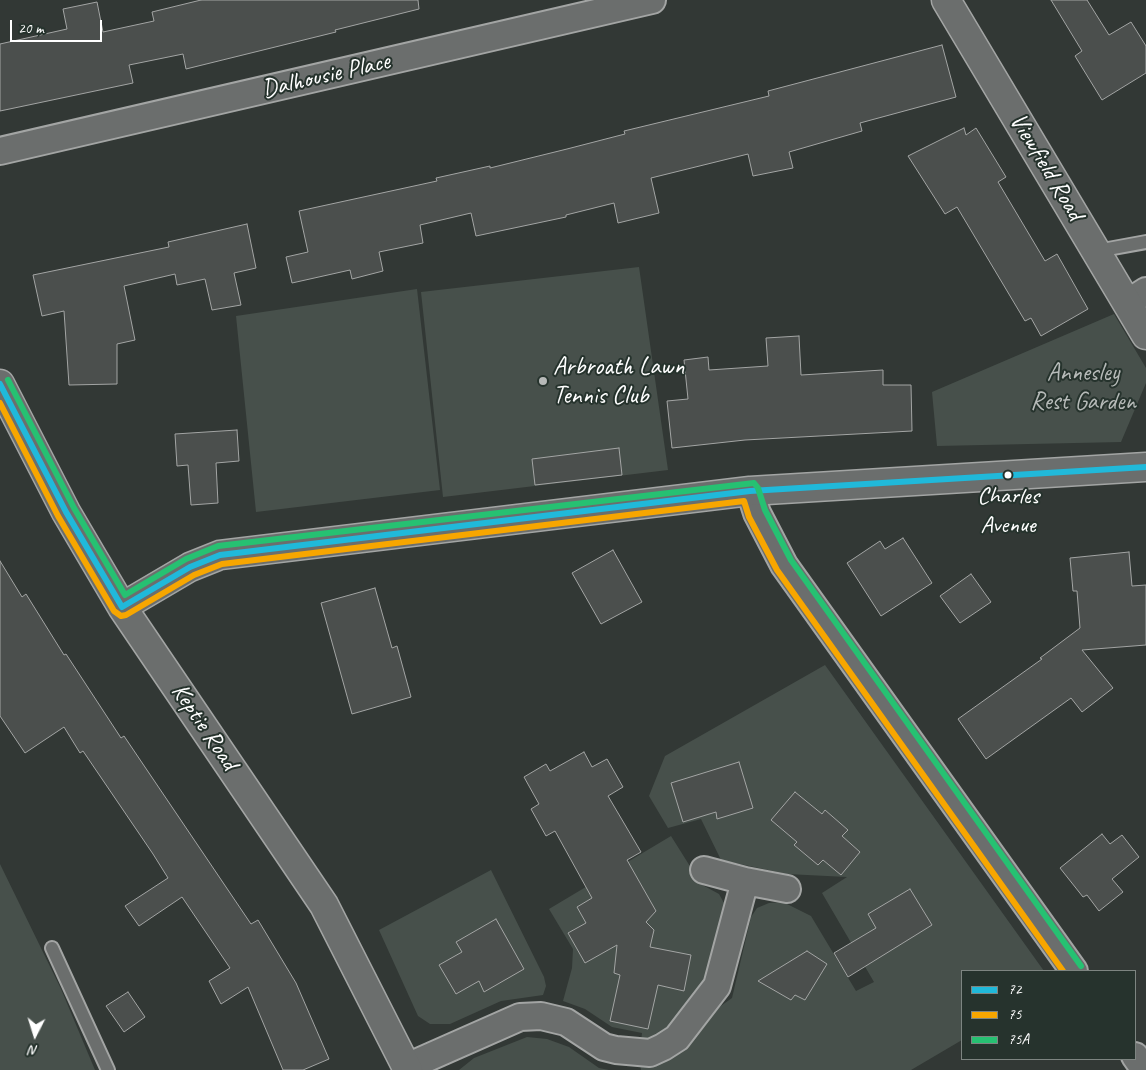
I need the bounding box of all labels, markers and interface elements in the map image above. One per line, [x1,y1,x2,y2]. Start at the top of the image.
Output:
scale bar [12,10,105,42]
text: 20 m [18,19,44,38]
street label: Dalhousie Place [259,47,393,105]
street label: Viewfield Road [1002,108,1090,226]
place label: Arbroath Lawn Tennis Club [553,352,684,411]
park label: Annesley Rest Garden [1030,358,1136,417]
marker: Arbroath Lawn Tennis Club [537,375,549,387]
marker: Charles Avenue [1003,470,1013,480]
place label: Charles Avenue [977,483,1039,539]
street label: Keptie Road [164,678,244,776]
legend [961,970,1136,1060]
text: 72 [1008,980,1022,999]
text: 75 [1008,1005,1022,1024]
north arrow [10,1010,60,1060]
text: 75A [1008,1030,1029,1049]
text: N [29,1042,39,1059]

